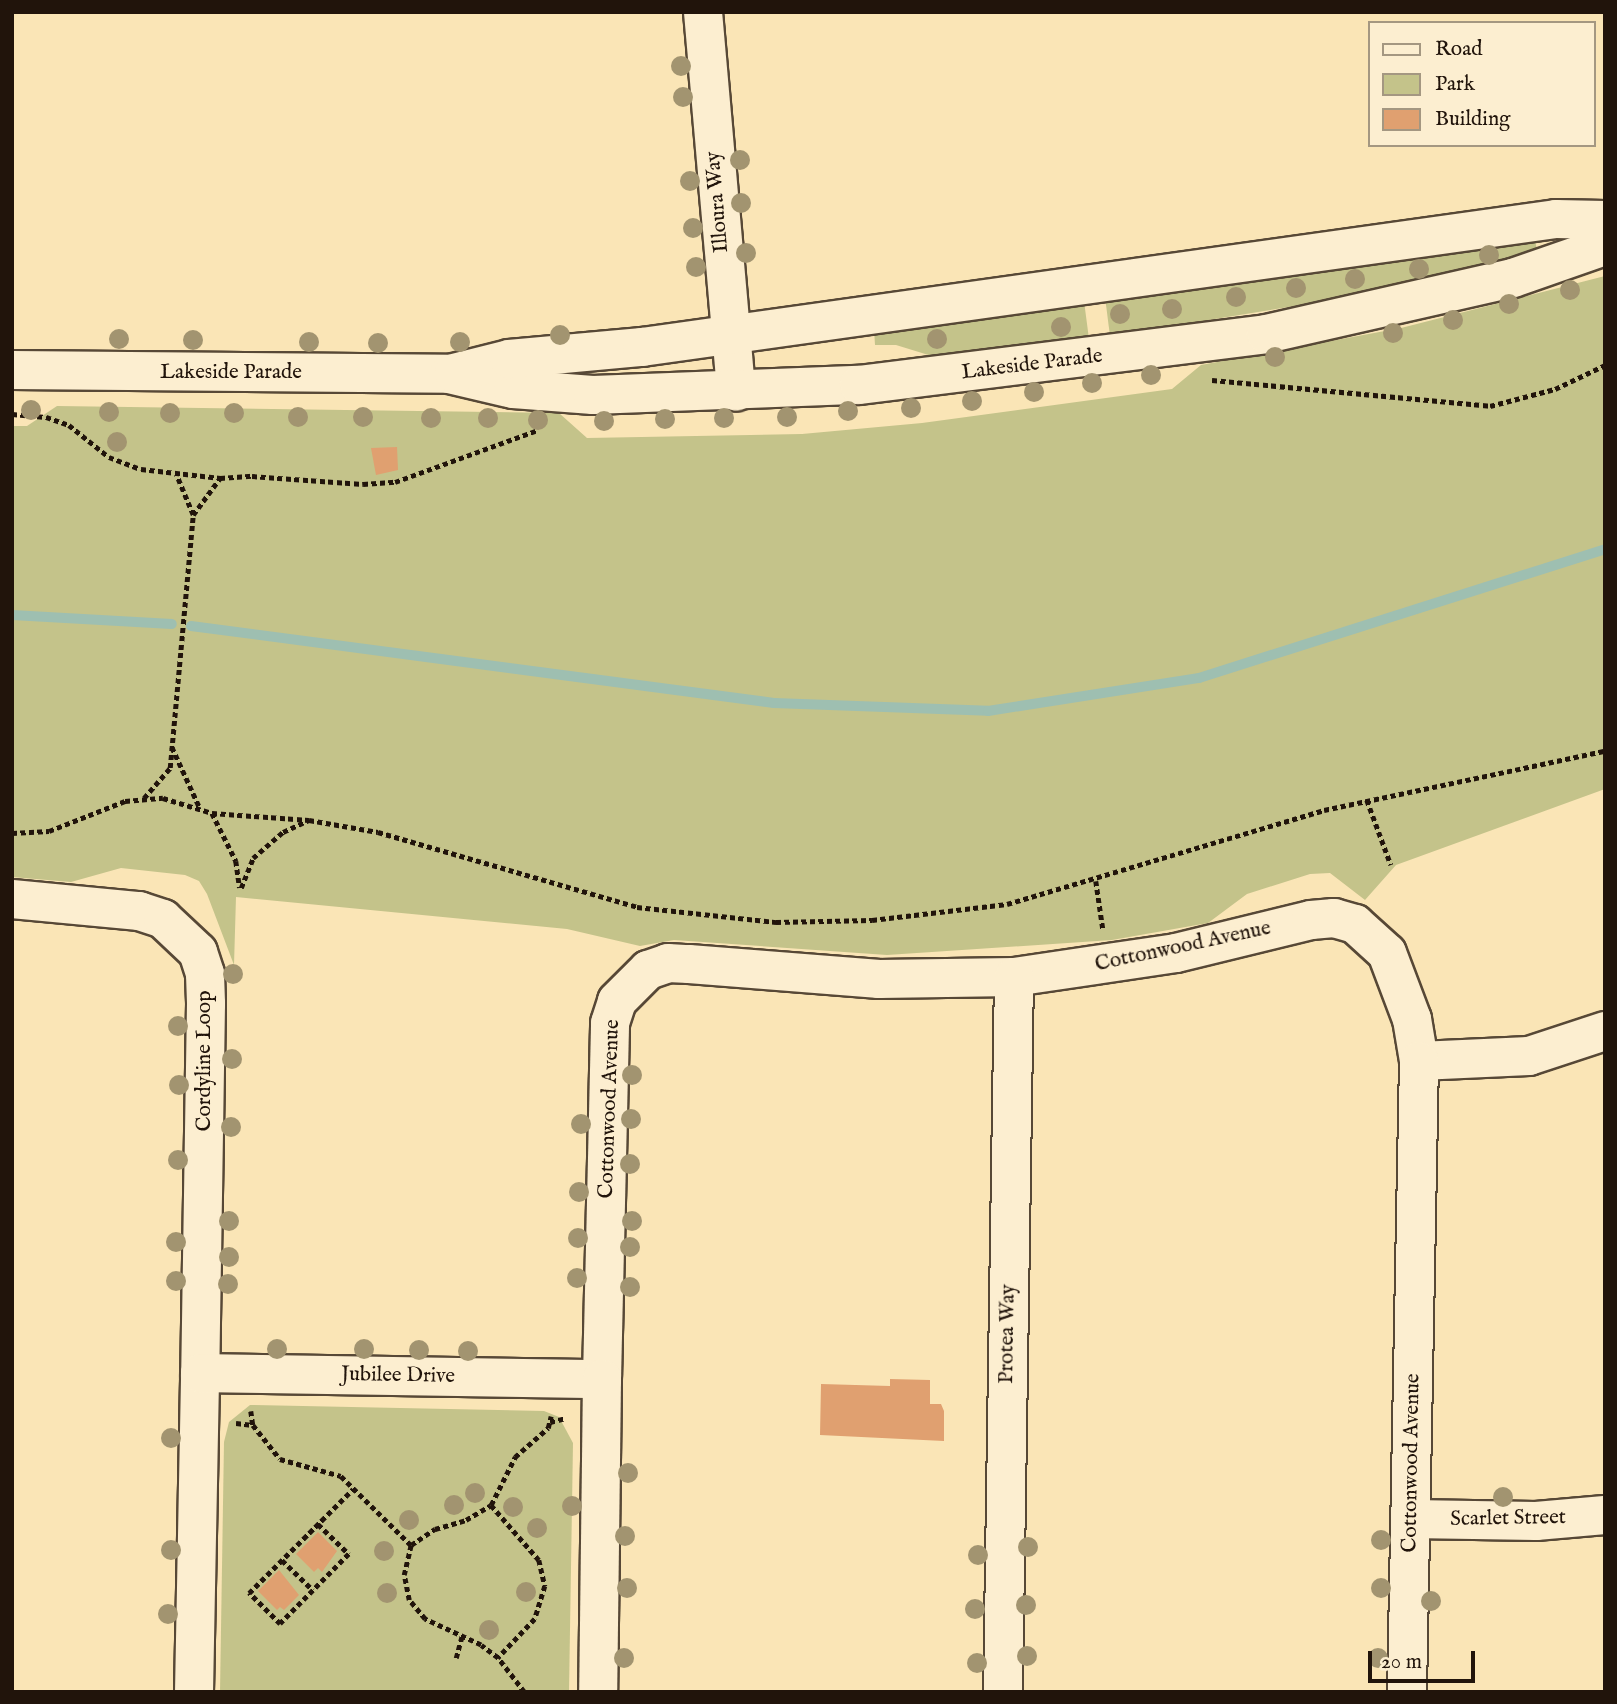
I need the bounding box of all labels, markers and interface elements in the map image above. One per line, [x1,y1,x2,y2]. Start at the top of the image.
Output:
legend [1368,21,1596,147]
text: Road [1435,36,1482,63]
text: Park [1435,71,1475,98]
text: Building [1435,106,1510,133]
street label: Illoura Way [701,150,735,254]
street label: Lakeside Parade [960,344,1104,386]
street label: Lakeside Parade [160,360,302,386]
street label: Cottonwood Avenue [1093,916,1273,978]
street label: Cordyline Loop [192,990,218,1132]
street label: Cottonwood Avenue [594,1019,626,1199]
street label: Protea Way [995,1284,1021,1384]
street label: Jubilee Drive [341,1362,455,1390]
street label: Cottonwood Avenue [1398,1373,1426,1553]
street label: Scarlet Street [1450,1505,1566,1533]
scale bar [1372,1638,1479,1682]
text: 20 m [1381,1649,1422,1676]

